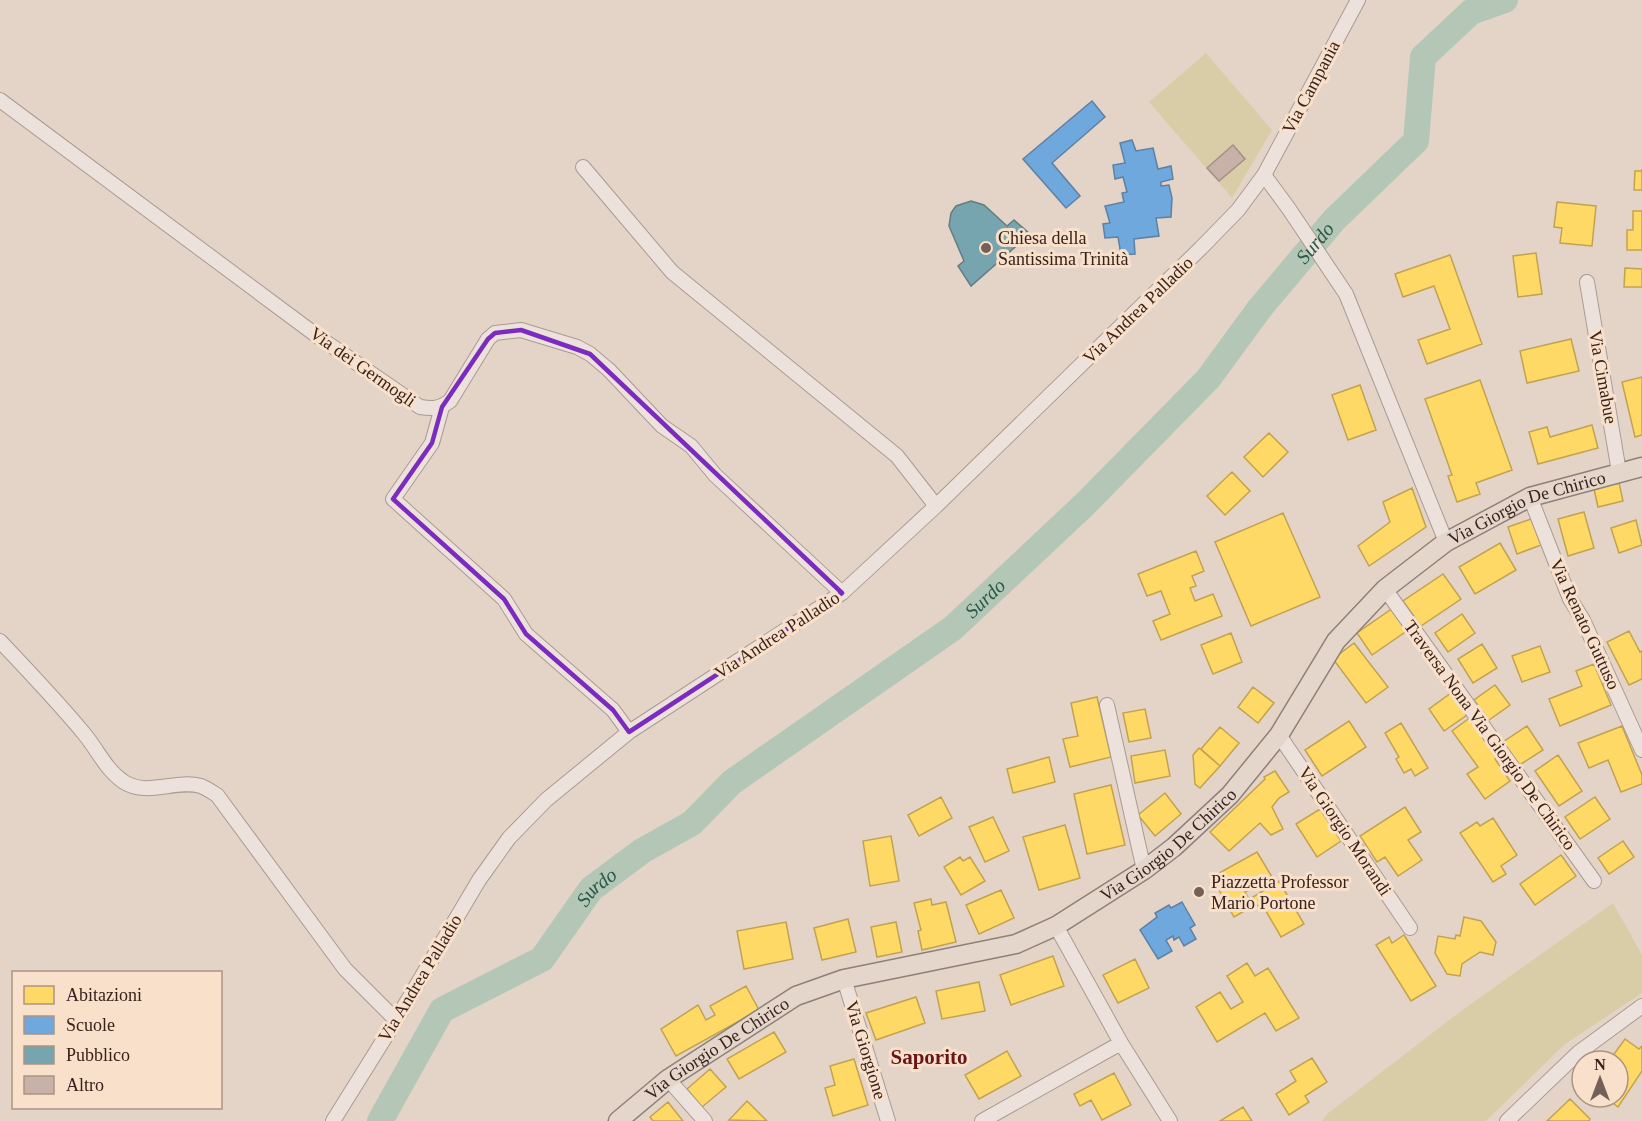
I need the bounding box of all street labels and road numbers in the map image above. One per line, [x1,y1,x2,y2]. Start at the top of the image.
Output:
street label: Via Campania [1278,37,1344,137]
street label: Via Andrea Palladio [1079,252,1197,368]
street label: Via dei Germogli [306,323,420,411]
street label: Via Cimabue [1585,329,1621,425]
street label: Via Giorgio De Chirico [1445,467,1608,549]
street label: Via Renato Guttuso [1546,555,1624,693]
street label: Via Andrea Palladio [711,587,843,683]
street label: Traversa Nona Via Giorgio De Chirico [1400,616,1580,854]
street label: Via Giorgio Morandi [1294,763,1396,899]
street label: Via Giorgio De Chirico [1096,785,1241,905]
street label: Via Andrea Palladio [374,911,466,1045]
street label: Via Giorgio De Chirico [641,993,793,1104]
street label: Via Giorgione [842,998,890,1102]

